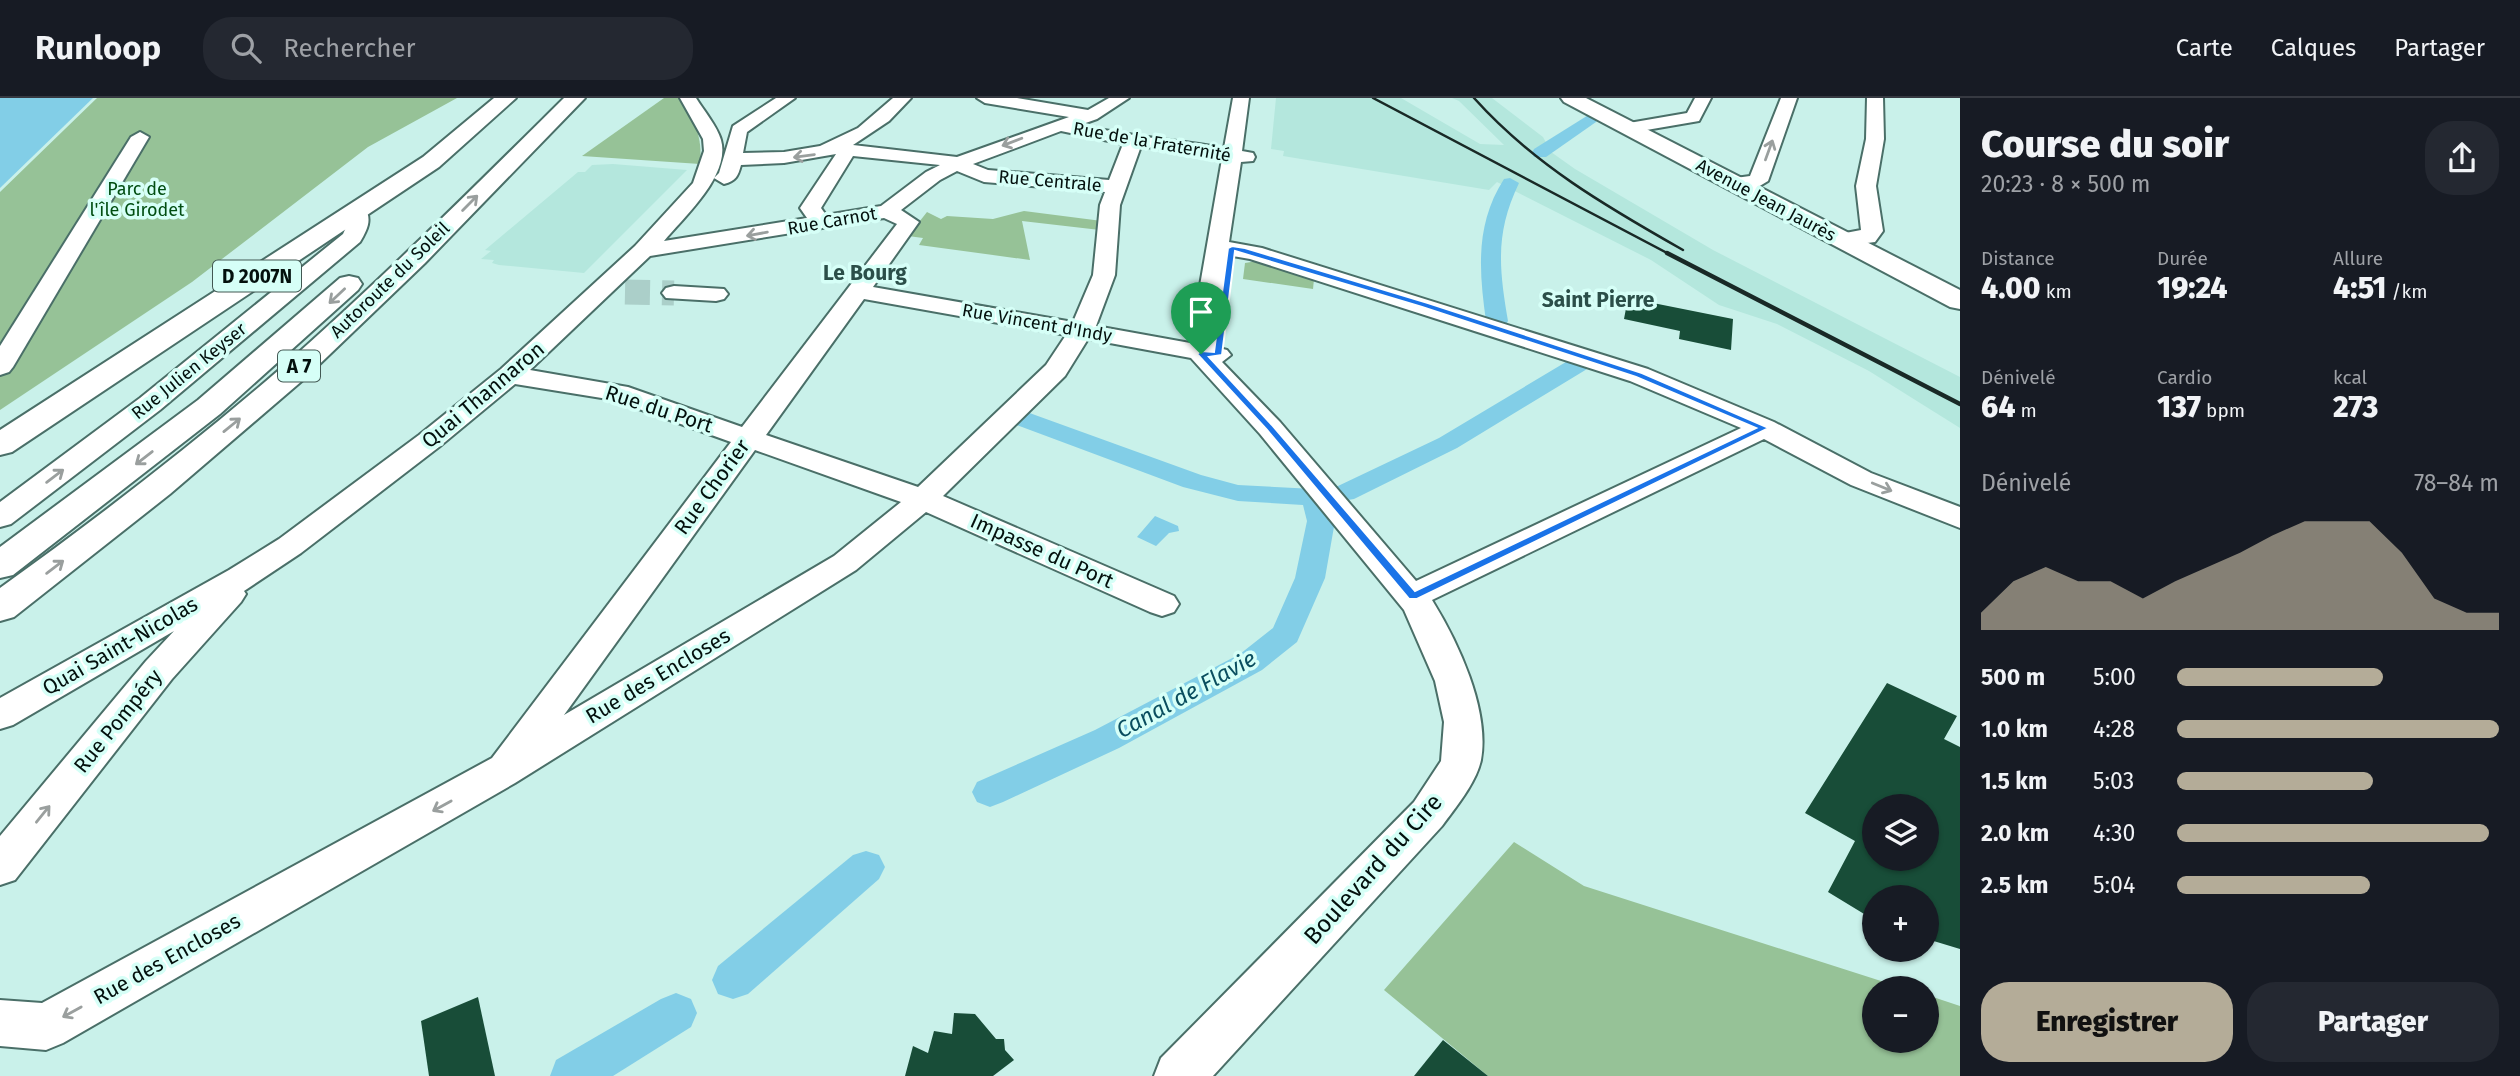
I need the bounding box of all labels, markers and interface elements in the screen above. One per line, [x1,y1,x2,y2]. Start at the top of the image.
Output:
search box [203,17,693,80]
text: Runloop [35,28,161,68]
icon: search [227,29,265,67]
text: Rechercher [283,33,416,64]
text: Carte [2176,34,2233,62]
text: Calques [2271,34,2356,62]
text: Partager [2394,34,2485,62]
street label: Rue de la Fraternité [1071,117,1233,167]
text: Course du soir [1981,121,2229,167]
button: share [2425,121,2499,195]
one-way arrow [1002,136,1024,149]
one-way arrow [1764,140,1777,162]
one-way arrow [793,149,816,162]
street label: Avenue Jean Jaurès [1692,154,1840,246]
street label: Rue Centrale [998,166,1102,196]
text: 20:23 · 8 × 500 m [1981,170,2151,198]
park label: Parc de l'île Girodet [89,178,185,221]
one-way arrow [461,194,478,211]
street label: Rue Carnot [786,202,879,240]
street label: Autoroute du Soleil [326,217,454,343]
one-way arrow [746,228,769,241]
text: Distance [1981,247,2055,270]
text: Durée [2157,247,2208,270]
text: Allure [2333,247,2383,270]
road number: D 2007N [213,260,301,292]
district label: Le Bourg [823,260,907,286]
text: 4.00 [1981,270,2041,306]
text: 19:24 [2157,270,2228,306]
text: 4:51 [2333,270,2387,306]
text: km [2041,280,2072,303]
text: /km [2387,280,2428,303]
pin [1171,282,1231,354]
one-way arrow [328,287,345,304]
district label: Saint Pierre [1542,287,1655,313]
icon: arrive [1182,293,1220,331]
street label: Rue Vincent d'Indy [960,299,1114,347]
street label: Rue Julien Keyser [127,318,251,424]
street label: Quai Thannaron [416,336,550,454]
road number: A 7 [278,350,320,382]
text: Dénivelé [1981,366,2056,389]
text: Cardio [2157,366,2212,389]
text: kcal [2333,366,2367,389]
street label: Rue du Port [602,379,717,439]
text: 64 [1981,389,2015,425]
text: 137 [2157,389,2201,425]
text: 273 [2333,389,2378,425]
text: m [2015,399,2037,422]
text: bpm [2201,399,2245,422]
one-way arrow [223,417,241,433]
street label: Rue Chorier [669,434,755,540]
one-way arrow [135,450,153,465]
one-way arrow [45,469,64,484]
text: Dénivelé [1981,469,2071,497]
text: 78–84 m [2414,469,2499,497]
one-way arrow [1870,481,1892,494]
street label: Impasse du Port [966,508,1118,594]
one-way arrow [45,560,64,575]
street label: Quai Saint-Nicolas [38,591,203,701]
street label: Rue des Encloses [581,623,735,729]
water label: Canal de Flavie [1111,644,1261,744]
street label: Rue Pompéry [68,663,168,778]
text: 500 m [1981,663,2045,691]
text: 5:00 [2093,663,2136,691]
text: 1.0 km [1981,715,2048,743]
text: 4:28 [2093,715,2135,743]
text: 1.5 km [1981,767,2047,795]
text: 5:03 [2093,767,2134,795]
street label: Boulevard du Cire [1298,788,1448,950]
map controls [1862,794,1939,1053]
button: layers [1862,794,1939,871]
one-way arrow [432,799,452,813]
one-way arrow [35,806,50,824]
text: 2.0 km [1981,819,2049,847]
text: 4:30 [2093,819,2135,847]
text: 2.5 km [1981,871,2049,899]
text: 5:04 [2093,871,2135,899]
button: + [1862,885,1939,962]
street label: Rue des Encloses [89,908,245,1010]
button: − [1862,976,1939,1053]
button: Enregistrer [1981,982,2233,1062]
button: Partager [2247,982,2499,1062]
one-way arrow [63,1005,83,1019]

